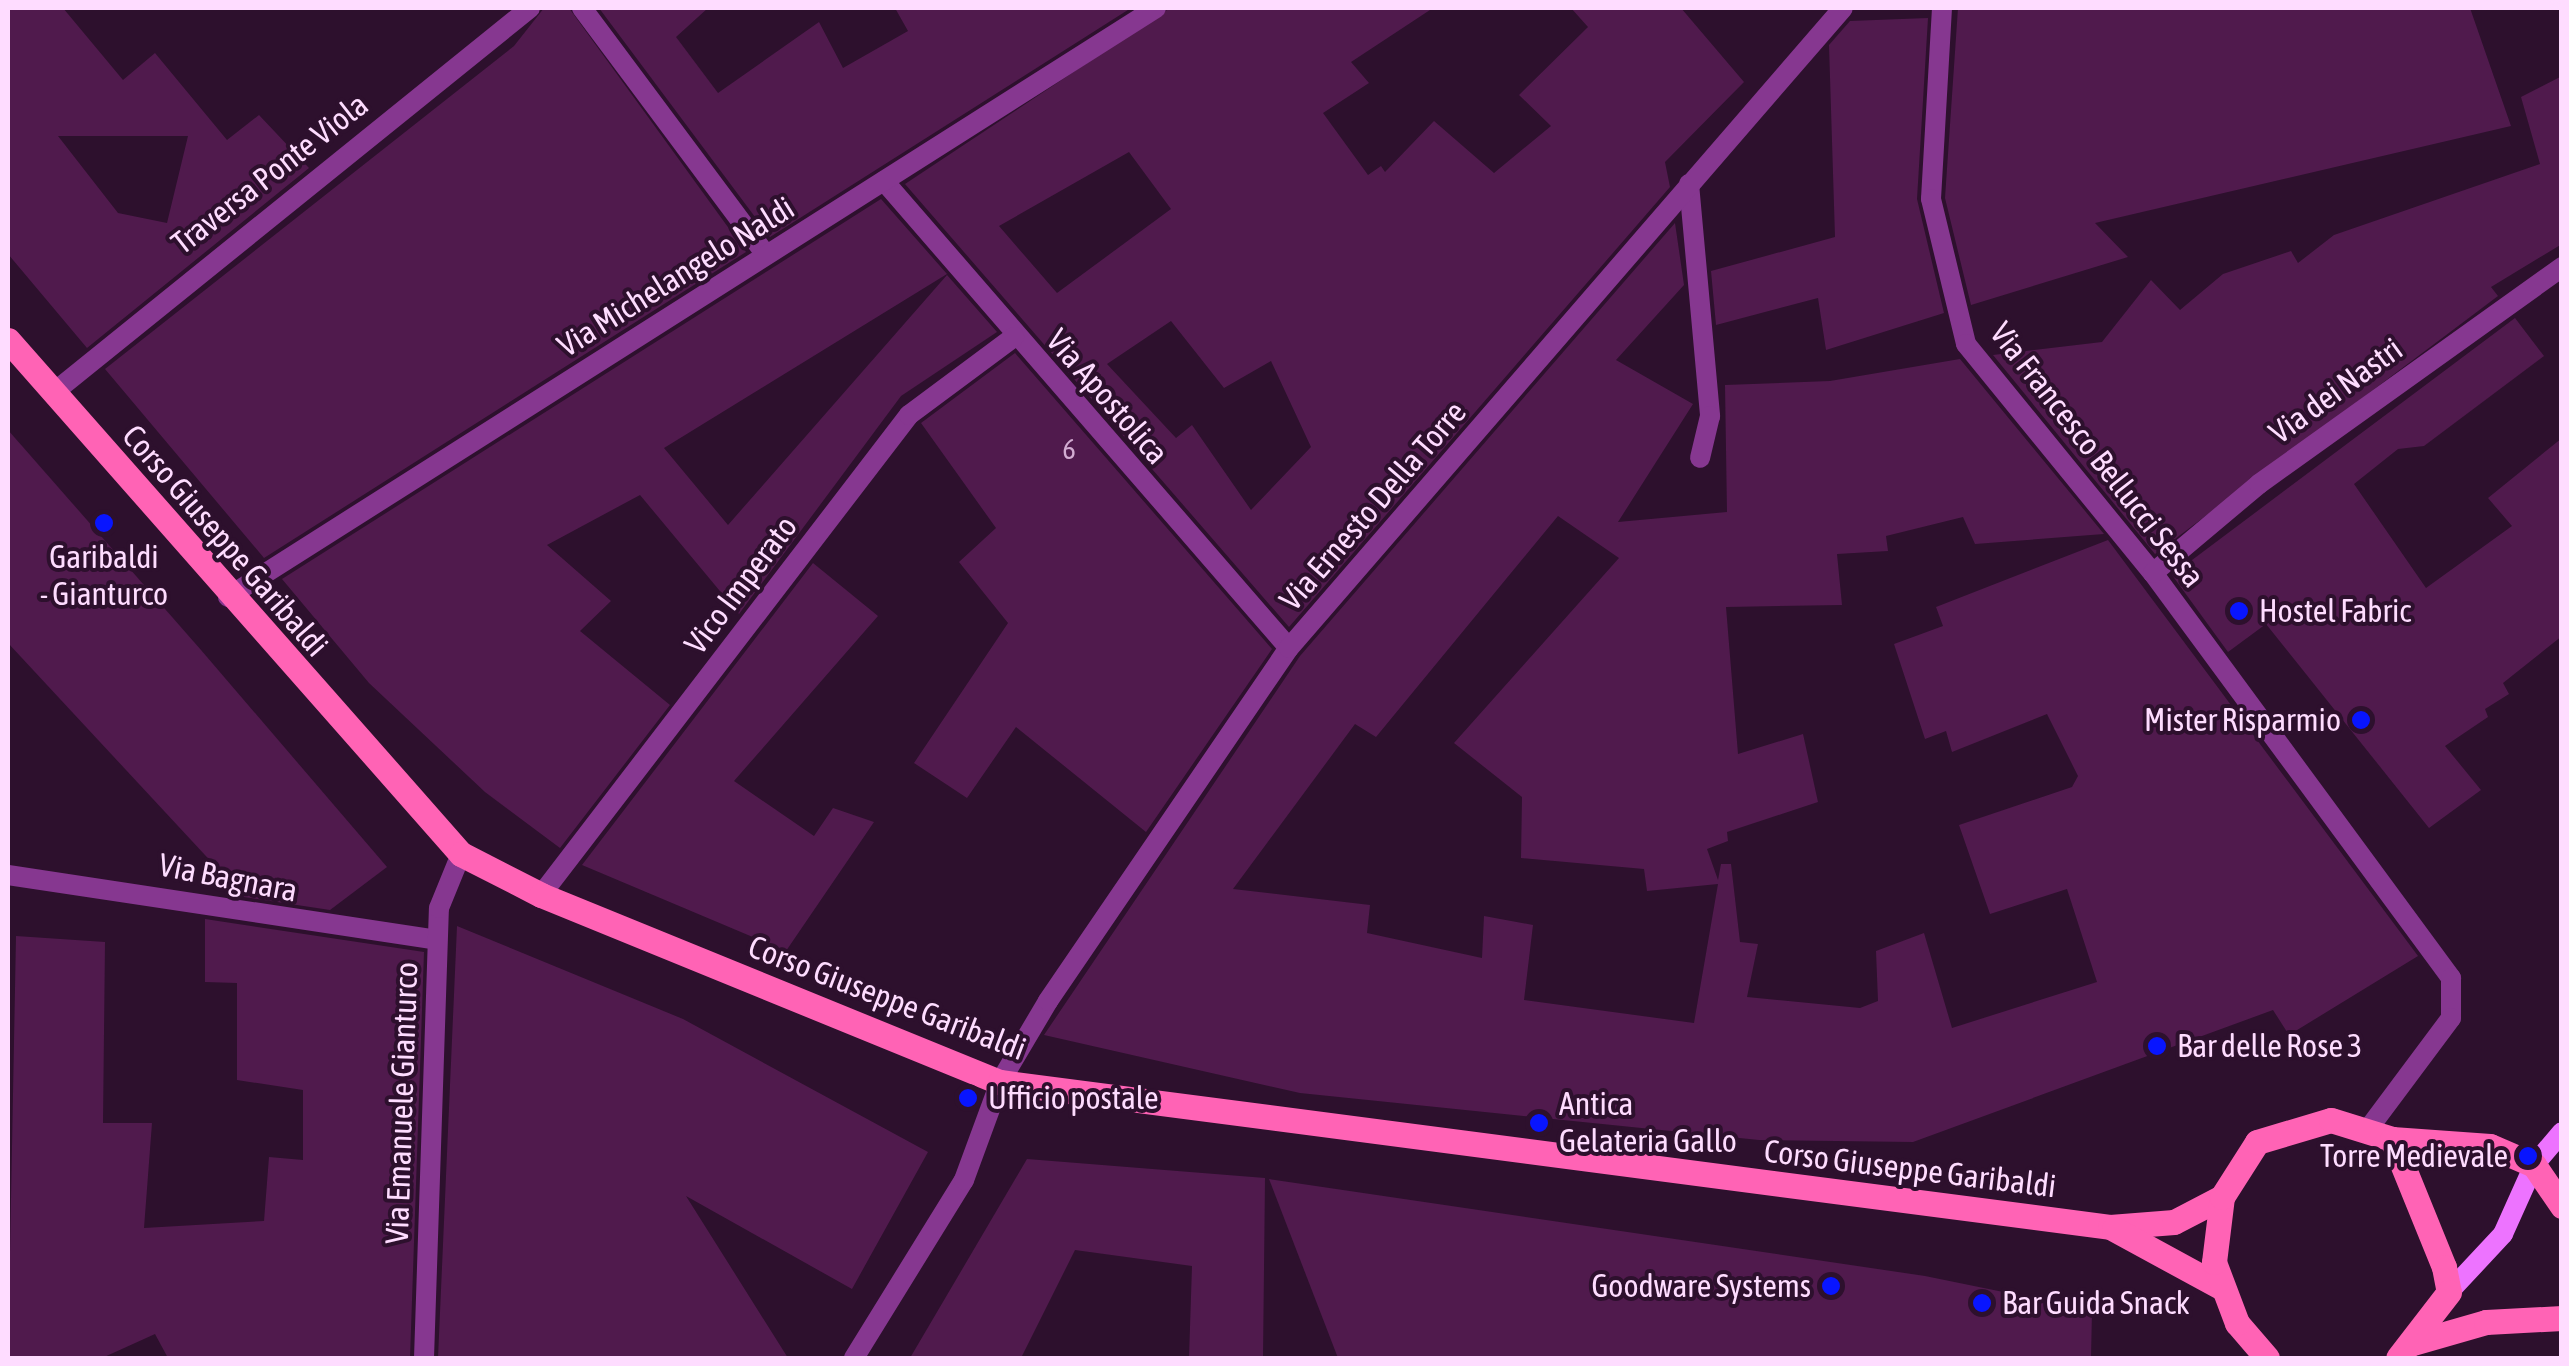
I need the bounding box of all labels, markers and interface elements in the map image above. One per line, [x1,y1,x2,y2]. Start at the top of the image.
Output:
street label: Traversa Ponte Viola [164,85,376,263]
street label: Via Michelangelo Naldi [551,189,801,365]
street label: Via Francesco Bellucci Sessa [1982,315,2212,595]
street label: Via Apostolica [1038,322,1176,472]
street label: Via dei Nastri [2262,330,2410,452]
street label: Via Ernesto Della Torre [1272,394,1474,618]
street label: Corso Giuseppe Garibaldi [114,418,336,664]
house number: 6 [1062,432,1076,466]
street label: Vico Imperato [677,508,805,662]
marker: Garibaldi - Gianturco [93,512,115,534]
place label: Garibaldi - Gianturco [40,539,168,614]
place label: Hostel Fabric [2259,592,2411,630]
marker: Hostel Fabric [2228,600,2250,622]
place label: Mister Risparmio [2144,701,2341,739]
marker: Mister Risparmio [2350,709,2372,731]
street label: Via Bagnara [156,846,300,910]
street label: Corso Giuseppe Garibaldi [743,927,1031,1069]
street label: Via Emanuele Gianturco [378,961,426,1245]
place label: Bar delle Rose 3 [2177,1027,2362,1065]
marker: Bar delle Rose 3 [2146,1035,2168,1057]
place label: Ufficio postale [988,1079,1158,1117]
place label: Antica Gelateria Gallo [1559,1086,1737,1161]
marker: Ufficio postale [957,1087,979,1109]
marker: Antica Gelateria Gallo [1528,1112,1550,1134]
street label: Corso Giuseppe Garibaldi [1762,1132,2058,1206]
place label: Torre Medievale [2320,1137,2508,1175]
marker: Torre Medievale [2517,1145,2539,1167]
place label: Goodware Systems [1591,1267,1811,1305]
marker: Goodware Systems [1820,1275,1842,1297]
place label: Bar Guida Snack [2002,1284,2190,1322]
marker: Bar Guida Snack [1971,1292,1993,1314]

